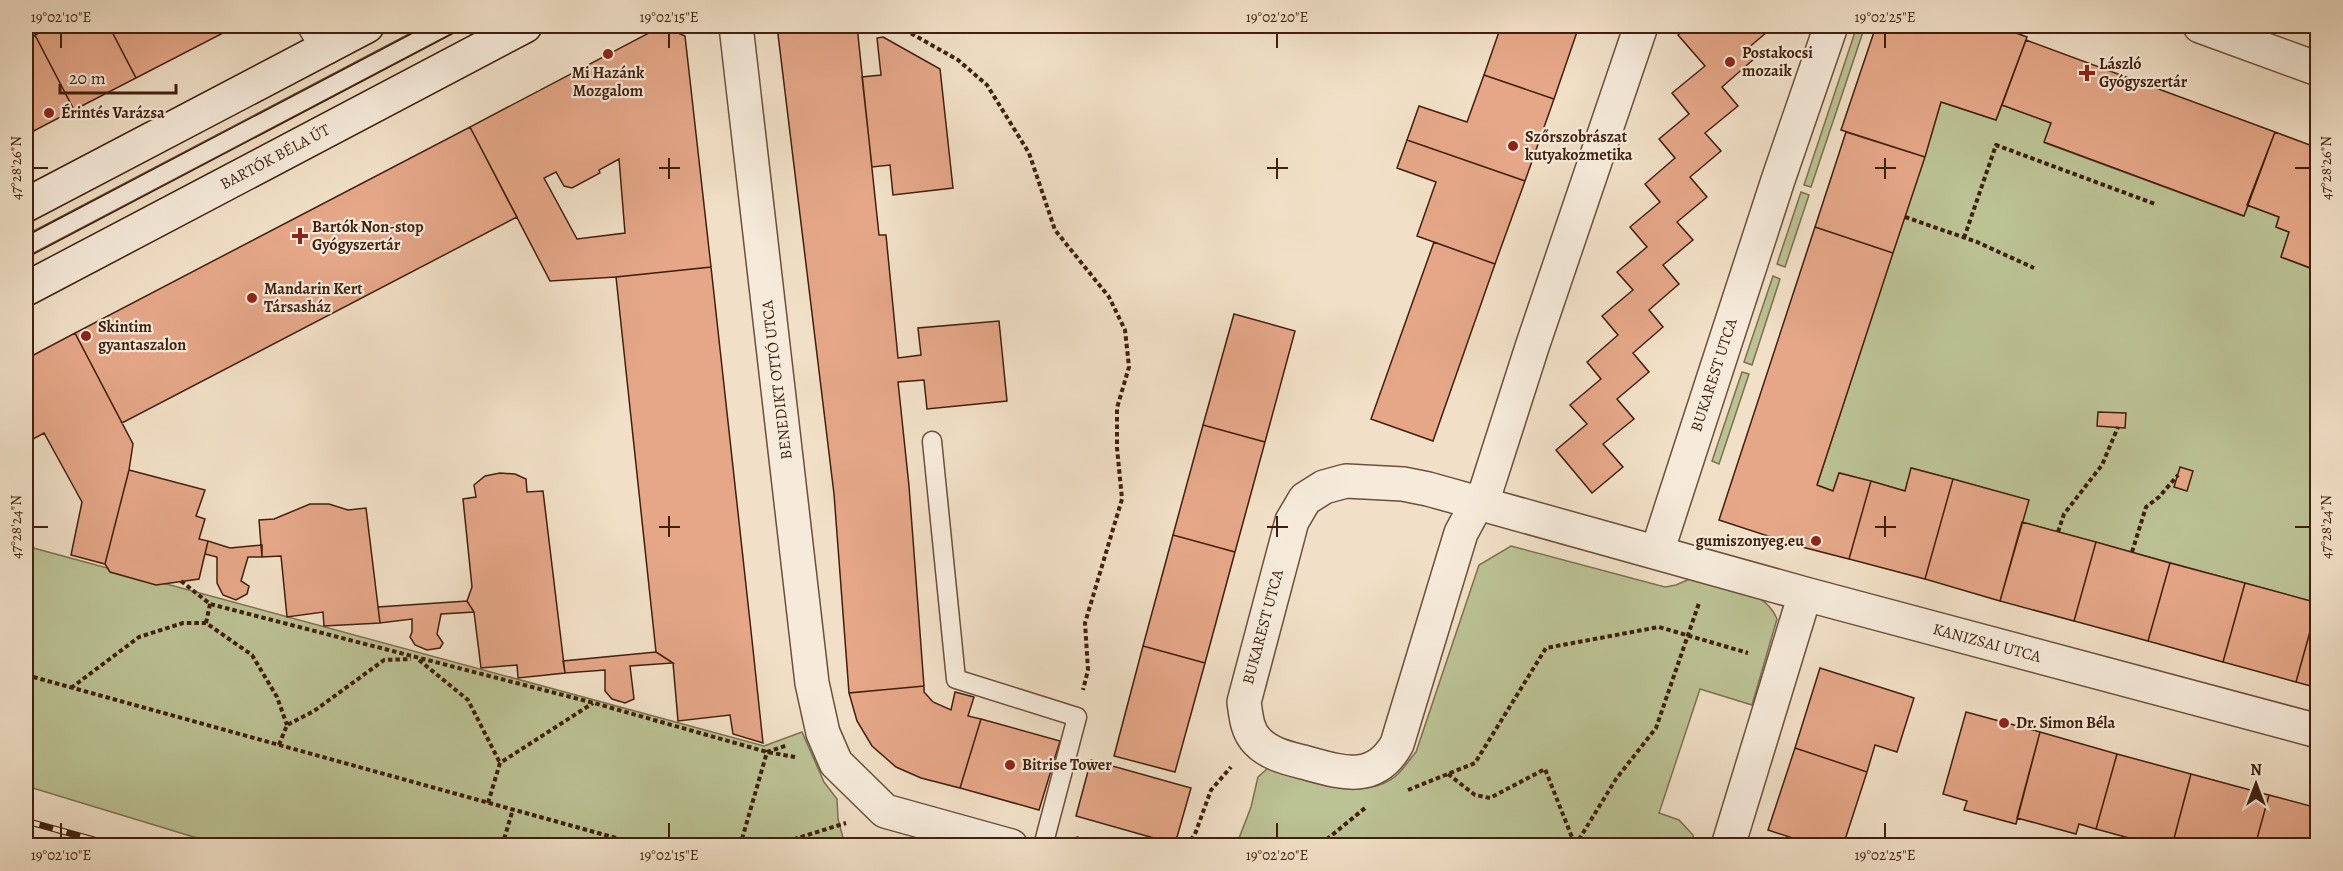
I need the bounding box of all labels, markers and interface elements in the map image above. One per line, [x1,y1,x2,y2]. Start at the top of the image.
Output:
text: 19°02'10"E [31,7,91,27]
text: 19°02'15"E [639,7,699,27]
text: 19°02'20"E [1246,7,1308,27]
text: 19°02'25"E [1854,7,1916,27]
place label: Postakocsi mozaik [1742,42,1813,82]
marker: Mi Hazánk Mozgalom [601,47,615,61]
place label: László Gyógyszertár [2099,53,2188,93]
marker: Postakocsi mozaik [1723,55,1737,69]
scale bar [60,57,176,95]
place label: Mi Hazánk Mozgalom [572,62,645,102]
text: 20 m [69,66,106,90]
marker: László Gyógyszertár [2080,66,2094,80]
place label: Érintés Varázsa [61,102,165,124]
marker: Érintés Varázsa [42,106,56,120]
street label: BARTÓK BÉLA ÚT [216,119,334,195]
place label: Szőrszobrászat kutyakozmetika [1525,126,1633,166]
text: 47°28'26"N [6,136,26,200]
text: 47°28'26"N [2316,136,2336,200]
marker: Szőrszobrászat kutyakozmetika [1506,139,1520,153]
place label: Bartók Non-stop Gyógyszertár [312,216,424,256]
marker: Bartók Non-stop Gyógyszertár [293,229,307,243]
place label: Mandarin Kert Társasház [264,278,363,318]
marker: Mandarin Kert Társasház [245,291,259,305]
street label: BENEDIKT OTTÓ UTCA [756,298,798,461]
street label: BUKAREST UTCA [1685,315,1743,435]
place label: Skintim gyantaszalon [98,316,186,356]
marker: Skintim gyantaszalon [79,329,93,343]
text: 47°28'24"N [6,495,26,559]
text: 47°28'24"N [2316,495,2336,559]
place label: gumiszonyeg.eu [1695,530,1804,552]
marker: gumiszonyeg.eu [1809,534,1823,548]
street label: BUKAREST UTCA [1237,567,1289,687]
street label: KANIZSAI UTCA [1931,618,2044,668]
place label: Dr. Simon Béla [2016,712,2115,734]
marker: Dr. Simon Béla [1997,716,2011,730]
place label: Bitrise Tower [1022,754,1112,776]
north arrow [2226,754,2286,814]
marker: Bitrise Tower [1003,758,1017,772]
text: N [2250,759,2262,781]
text: 19°02'10"E [31,845,91,865]
text: 19°02'15"E [639,845,699,865]
text: 19°02'20"E [1246,845,1308,865]
text: 19°02'25"E [1854,845,1916,865]

